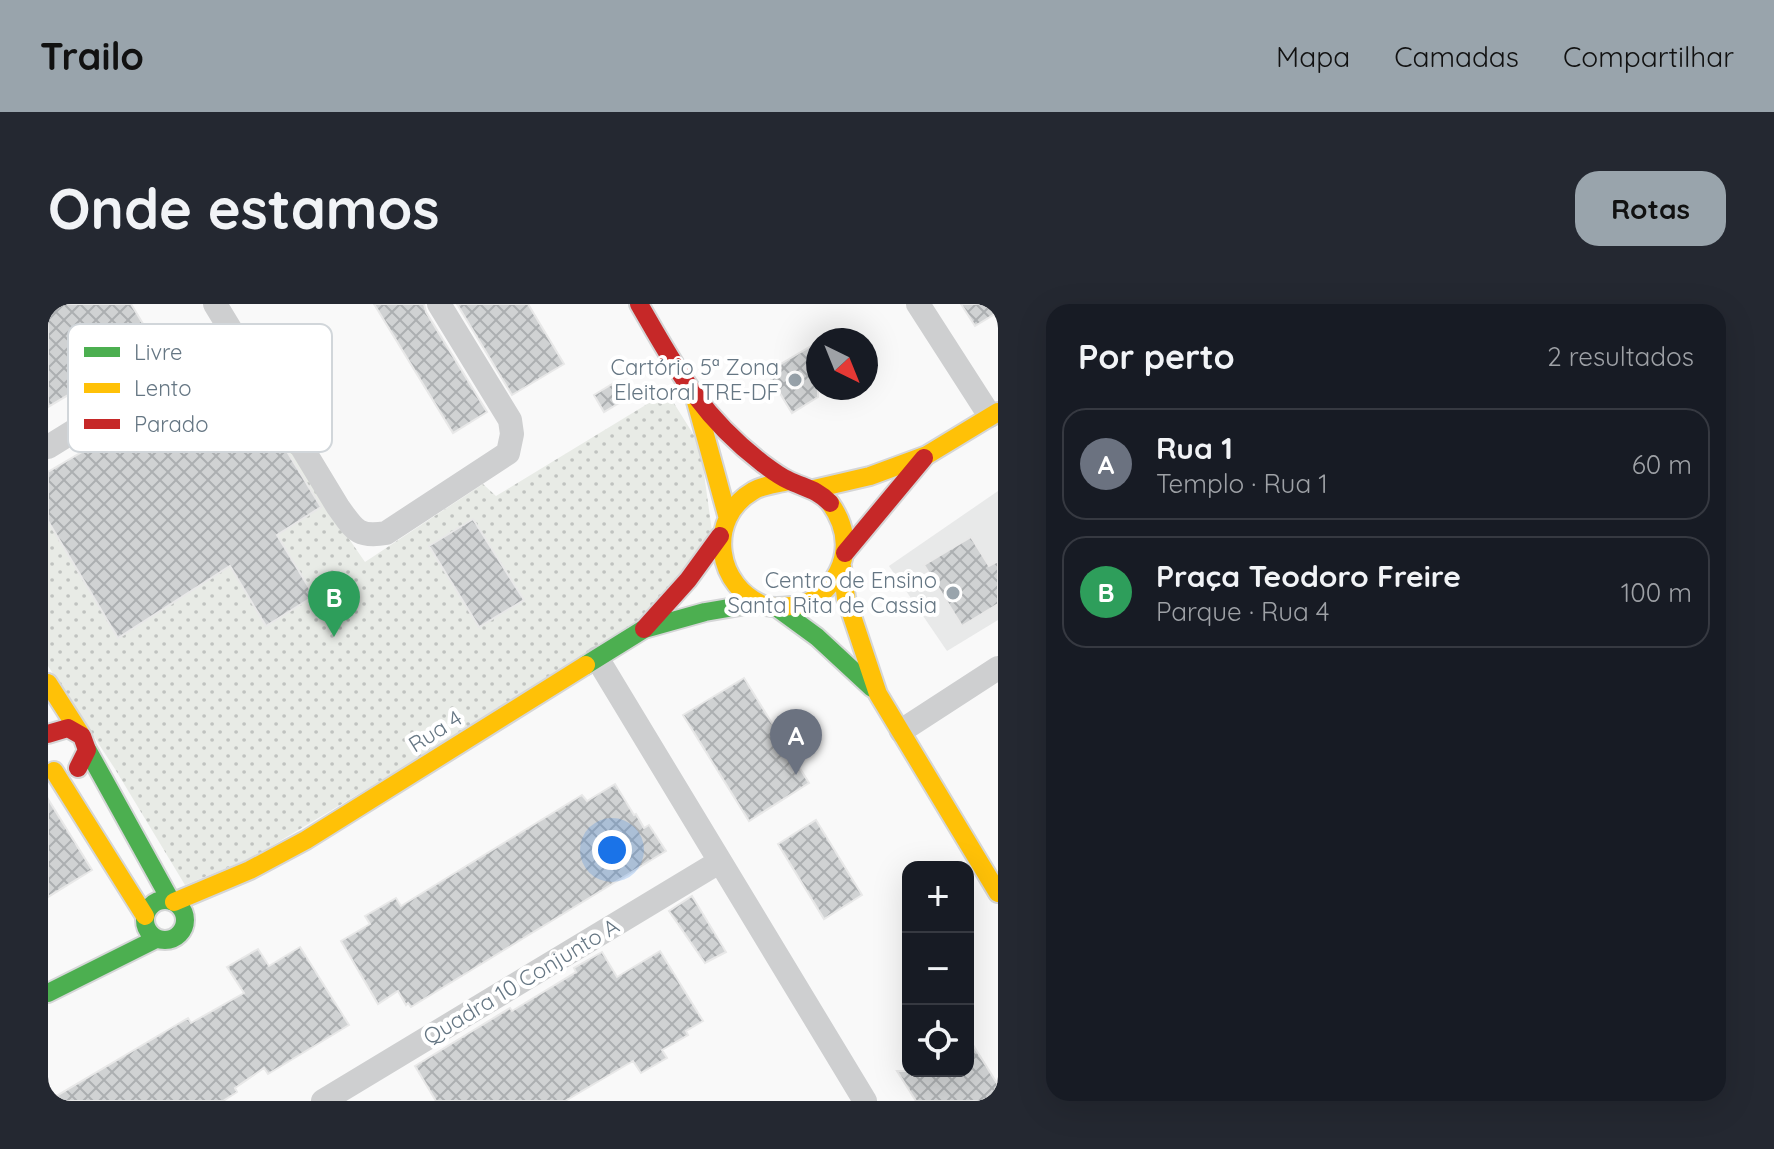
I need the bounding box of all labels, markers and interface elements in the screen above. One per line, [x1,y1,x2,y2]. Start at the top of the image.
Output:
text: Trailo [40,32,144,80]
text: Mapa [1276,39,1350,74]
text: Camadas [1394,39,1519,74]
text: Compartilhar [1563,39,1734,74]
button: Rotas [1575,171,1726,246]
text: Onde estamos [48,173,439,243]
legend [68,324,332,452]
north arrow [806,328,878,400]
text: Por perto [1078,335,1235,378]
text: Livre [134,338,182,366]
text: 2 resultados [1547,340,1694,373]
place label: Cartório 5ª Zona Eleitoral TRE-DF [611,353,779,406]
marker: Cartório 5ª Zona Eleitoral TRE-DF [786,371,804,389]
text: Lento [134,374,192,402]
text: Parado [134,410,209,438]
text: Rua 1 [1156,429,1233,467]
text: A [1098,448,1114,481]
text: 60 m [1632,448,1692,481]
text: Templo · Rua 1 [1156,467,1328,500]
text: Praça Teodoro Freire [1156,557,1461,595]
place label: Centro de Ensino Santa Rita de Cassia [727,566,937,619]
pin: B [308,571,360,637]
text: B [1097,576,1115,609]
text: 100 m [1621,576,1692,609]
marker: Centro de Ensino Santa Rita de Cassia [944,584,962,602]
text: Parque · Rua 4 [1156,595,1330,628]
street label: Rua 4 [403,704,467,758]
pin: A [770,709,822,775]
your location [592,830,632,870]
map controls [902,861,974,1077]
button: + [902,861,974,933]
street label: Quadra 10 Conjunto A [418,911,624,1051]
button: − [902,933,974,1005]
button: locate [902,1005,974,1077]

